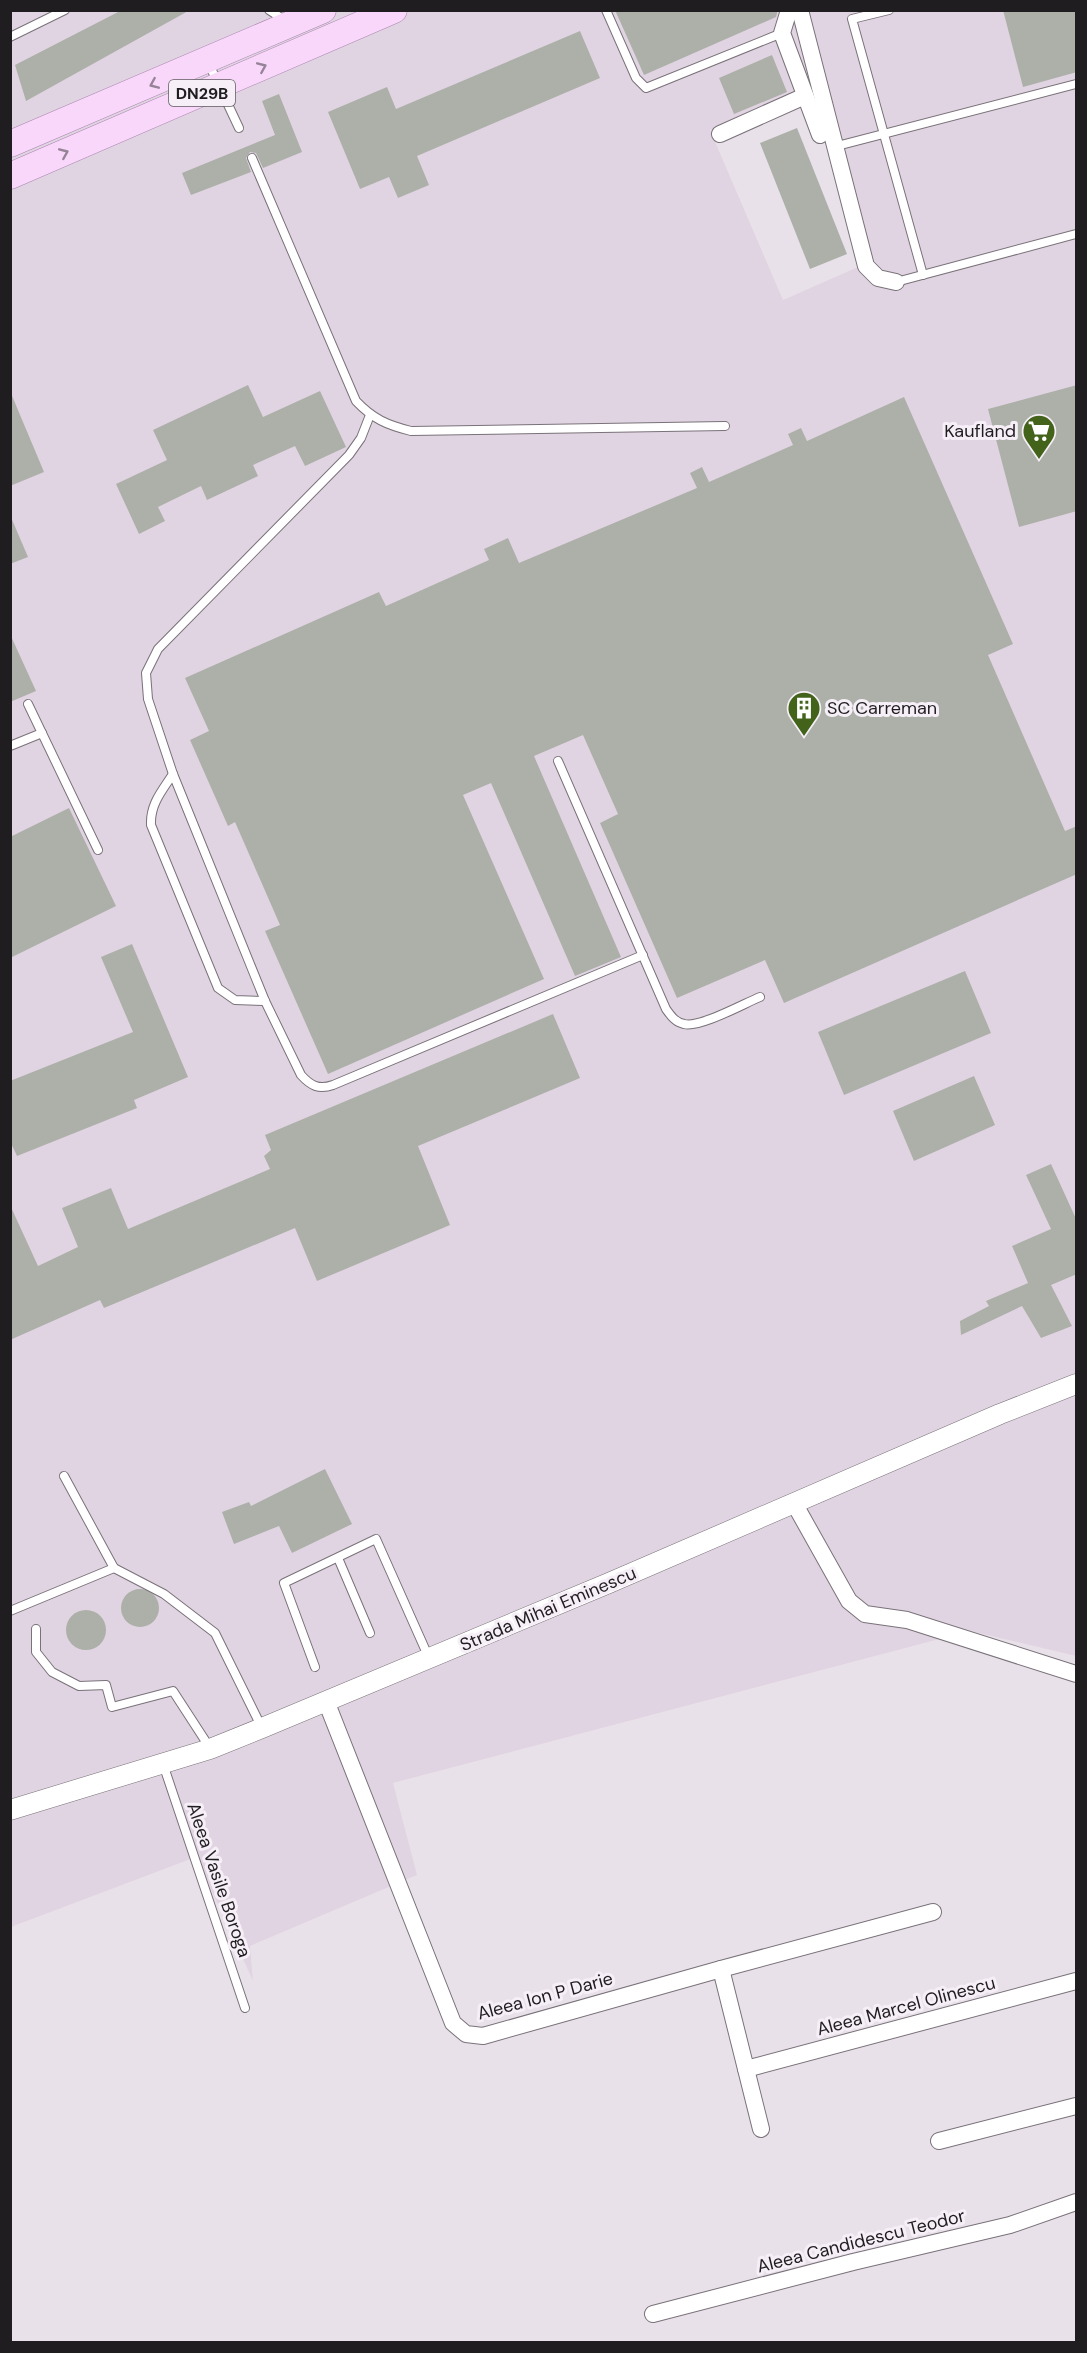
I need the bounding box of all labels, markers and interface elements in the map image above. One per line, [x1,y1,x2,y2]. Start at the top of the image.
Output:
one-way arrow [256,62,267,74]
one-way arrow [149,77,160,89]
road number: DN29B [169,80,235,106]
one-way arrow [58,148,69,160]
supermarket icon: Kaufland [1021,413,1057,460]
place label: Kaufland [944,419,1016,443]
building icon: SC Carreman [786,690,822,737]
place label: SC Carreman [827,696,937,720]
street label: Strada Mihai Eminescu [456,1561,640,1657]
street label: Aleea Vasile Boroga [181,1799,257,1961]
street label: Aleea Ion P Darie [474,1966,616,2026]
street label: Aleea Marcel Olinescu [814,1971,998,2041]
street label: Aleea Candidescu Teodor [754,2203,968,2278]

